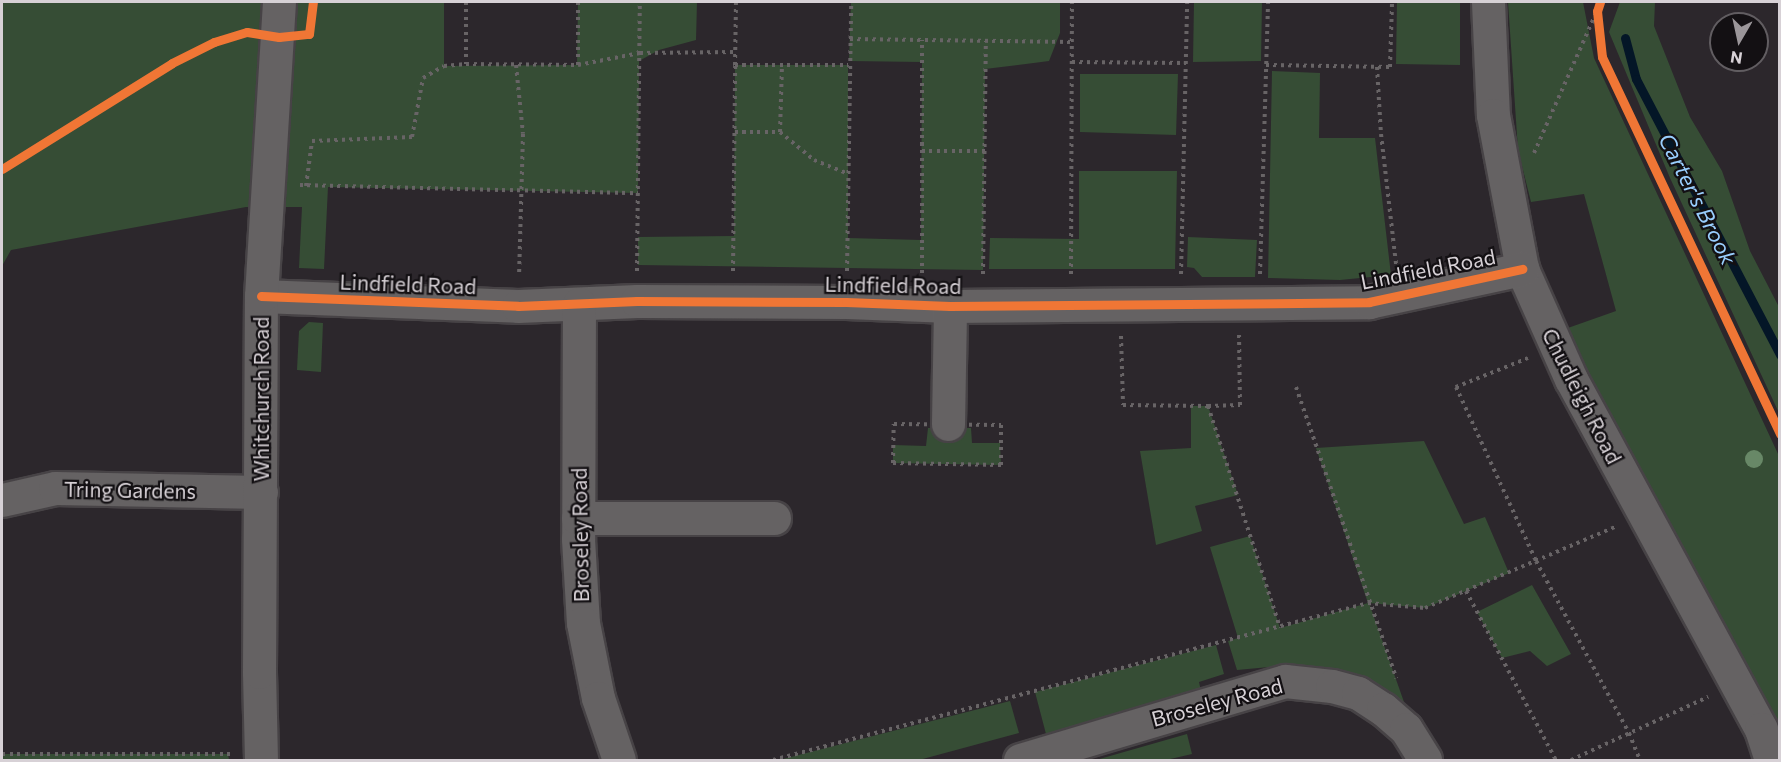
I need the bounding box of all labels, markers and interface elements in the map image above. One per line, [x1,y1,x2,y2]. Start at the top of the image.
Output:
north arrow [1709,12,1769,72]
text: N [1729,48,1744,69]
water label: Carter's Brook [1654,129,1742,269]
street label: Lindfield Road [1358,244,1498,294]
street label: Lindfield Road [339,269,477,299]
street label: Lindfield Road [824,271,962,299]
street label: Whitchurch Road [248,317,274,481]
street label: Chudleigh Road [1537,324,1627,468]
street label: Broseley Road [566,467,594,603]
street label: Tring Gardens [64,476,196,504]
street label: Broseley Road [1149,672,1285,732]

